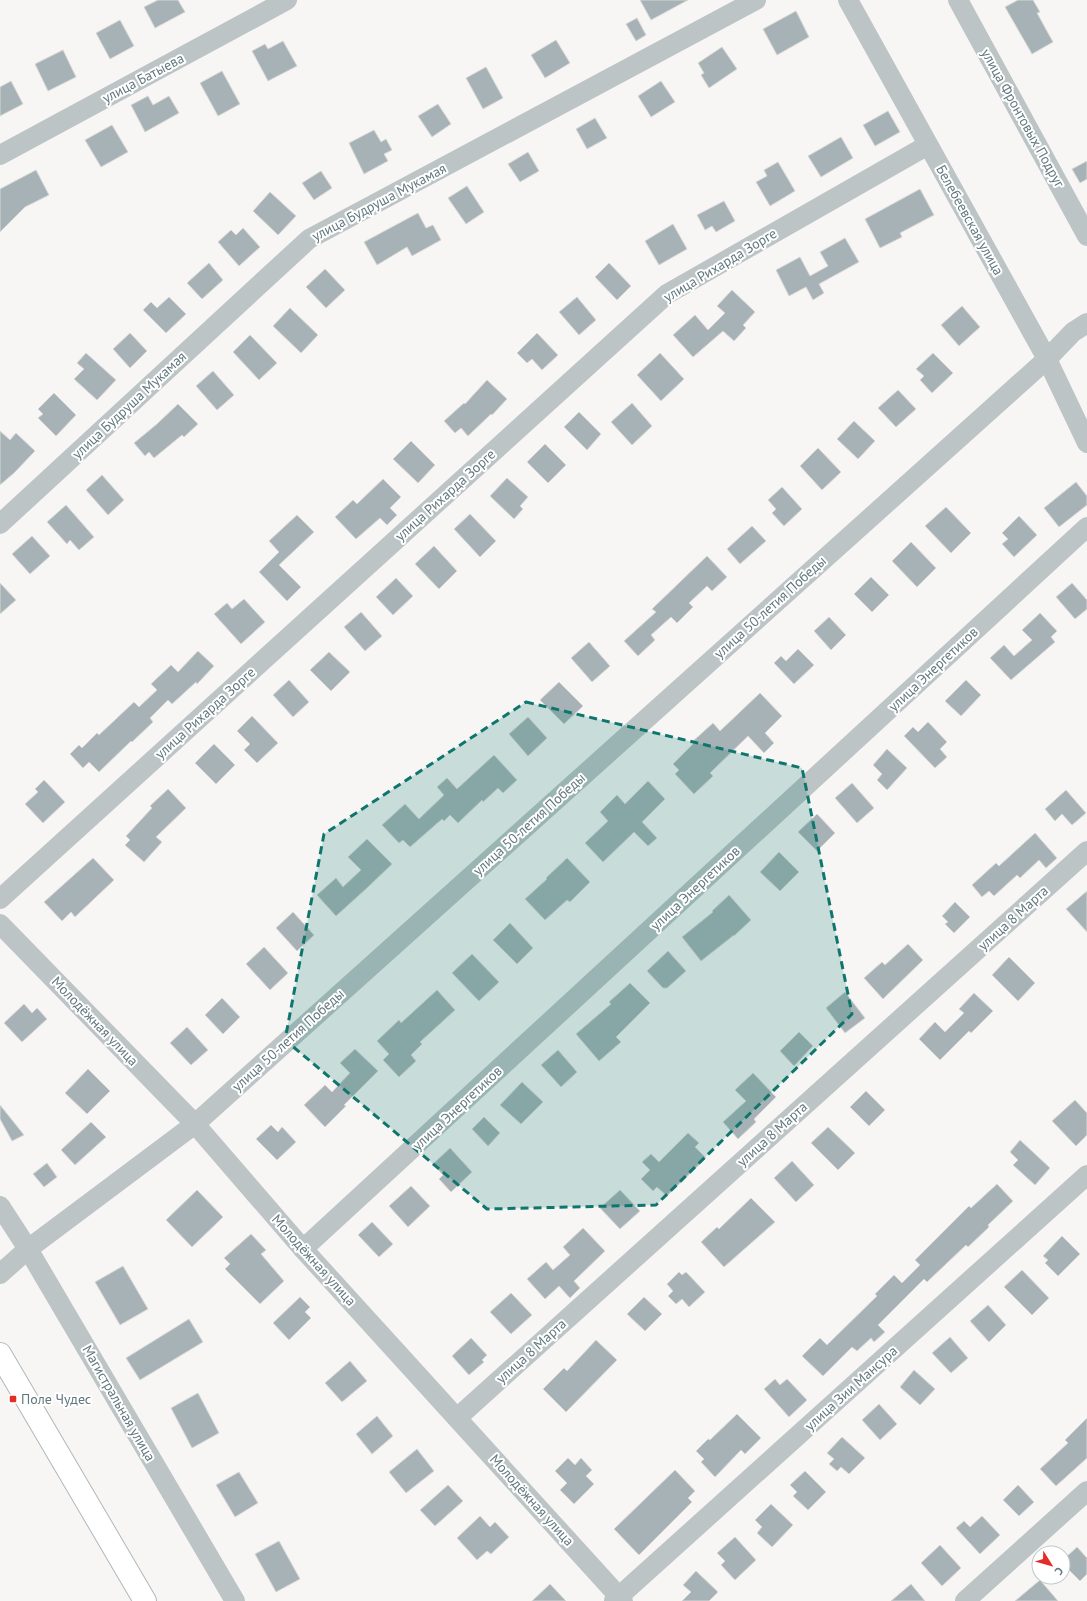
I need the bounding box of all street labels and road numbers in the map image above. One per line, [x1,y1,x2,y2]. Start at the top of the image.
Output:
street label: улица Фронтовых Подруг [977,45,1069,191]
street label: улица Батыева [99,49,187,107]
street label: улица Будруша Мукамая [309,159,449,245]
street label: Белебеевская улица [932,162,1008,278]
street label: улица Рихарда Зорге [660,224,780,306]
street label: улица Будруша Мукамая [68,347,190,463]
street label: улица Рихарда Зорге [391,445,499,545]
street label: улица 50-летия Победы [710,552,830,662]
street label: улица Энергетиков [884,623,982,715]
street label: улица Рихарда Зорге [151,663,259,763]
street label: улица 50-летия Победы [469,769,589,879]
street label: улица Энергетиков [646,842,744,934]
street label: улица 8 Марта [974,882,1052,954]
street label: Молодёжная улица [48,973,142,1069]
street label: улица 50-летия Победы [228,985,348,1095]
street label: улица Энергетиков [408,1062,506,1154]
street label: улица 8 Марта [733,1098,811,1170]
street label: Молодёжная улица [268,1210,360,1310]
street label: улица 8 Марта [492,1315,570,1387]
street label: Магистральная улица [78,1342,160,1464]
street label: улица Зии Мансура [801,1342,901,1434]
street label: Молодёжная улица [486,1450,578,1550]

